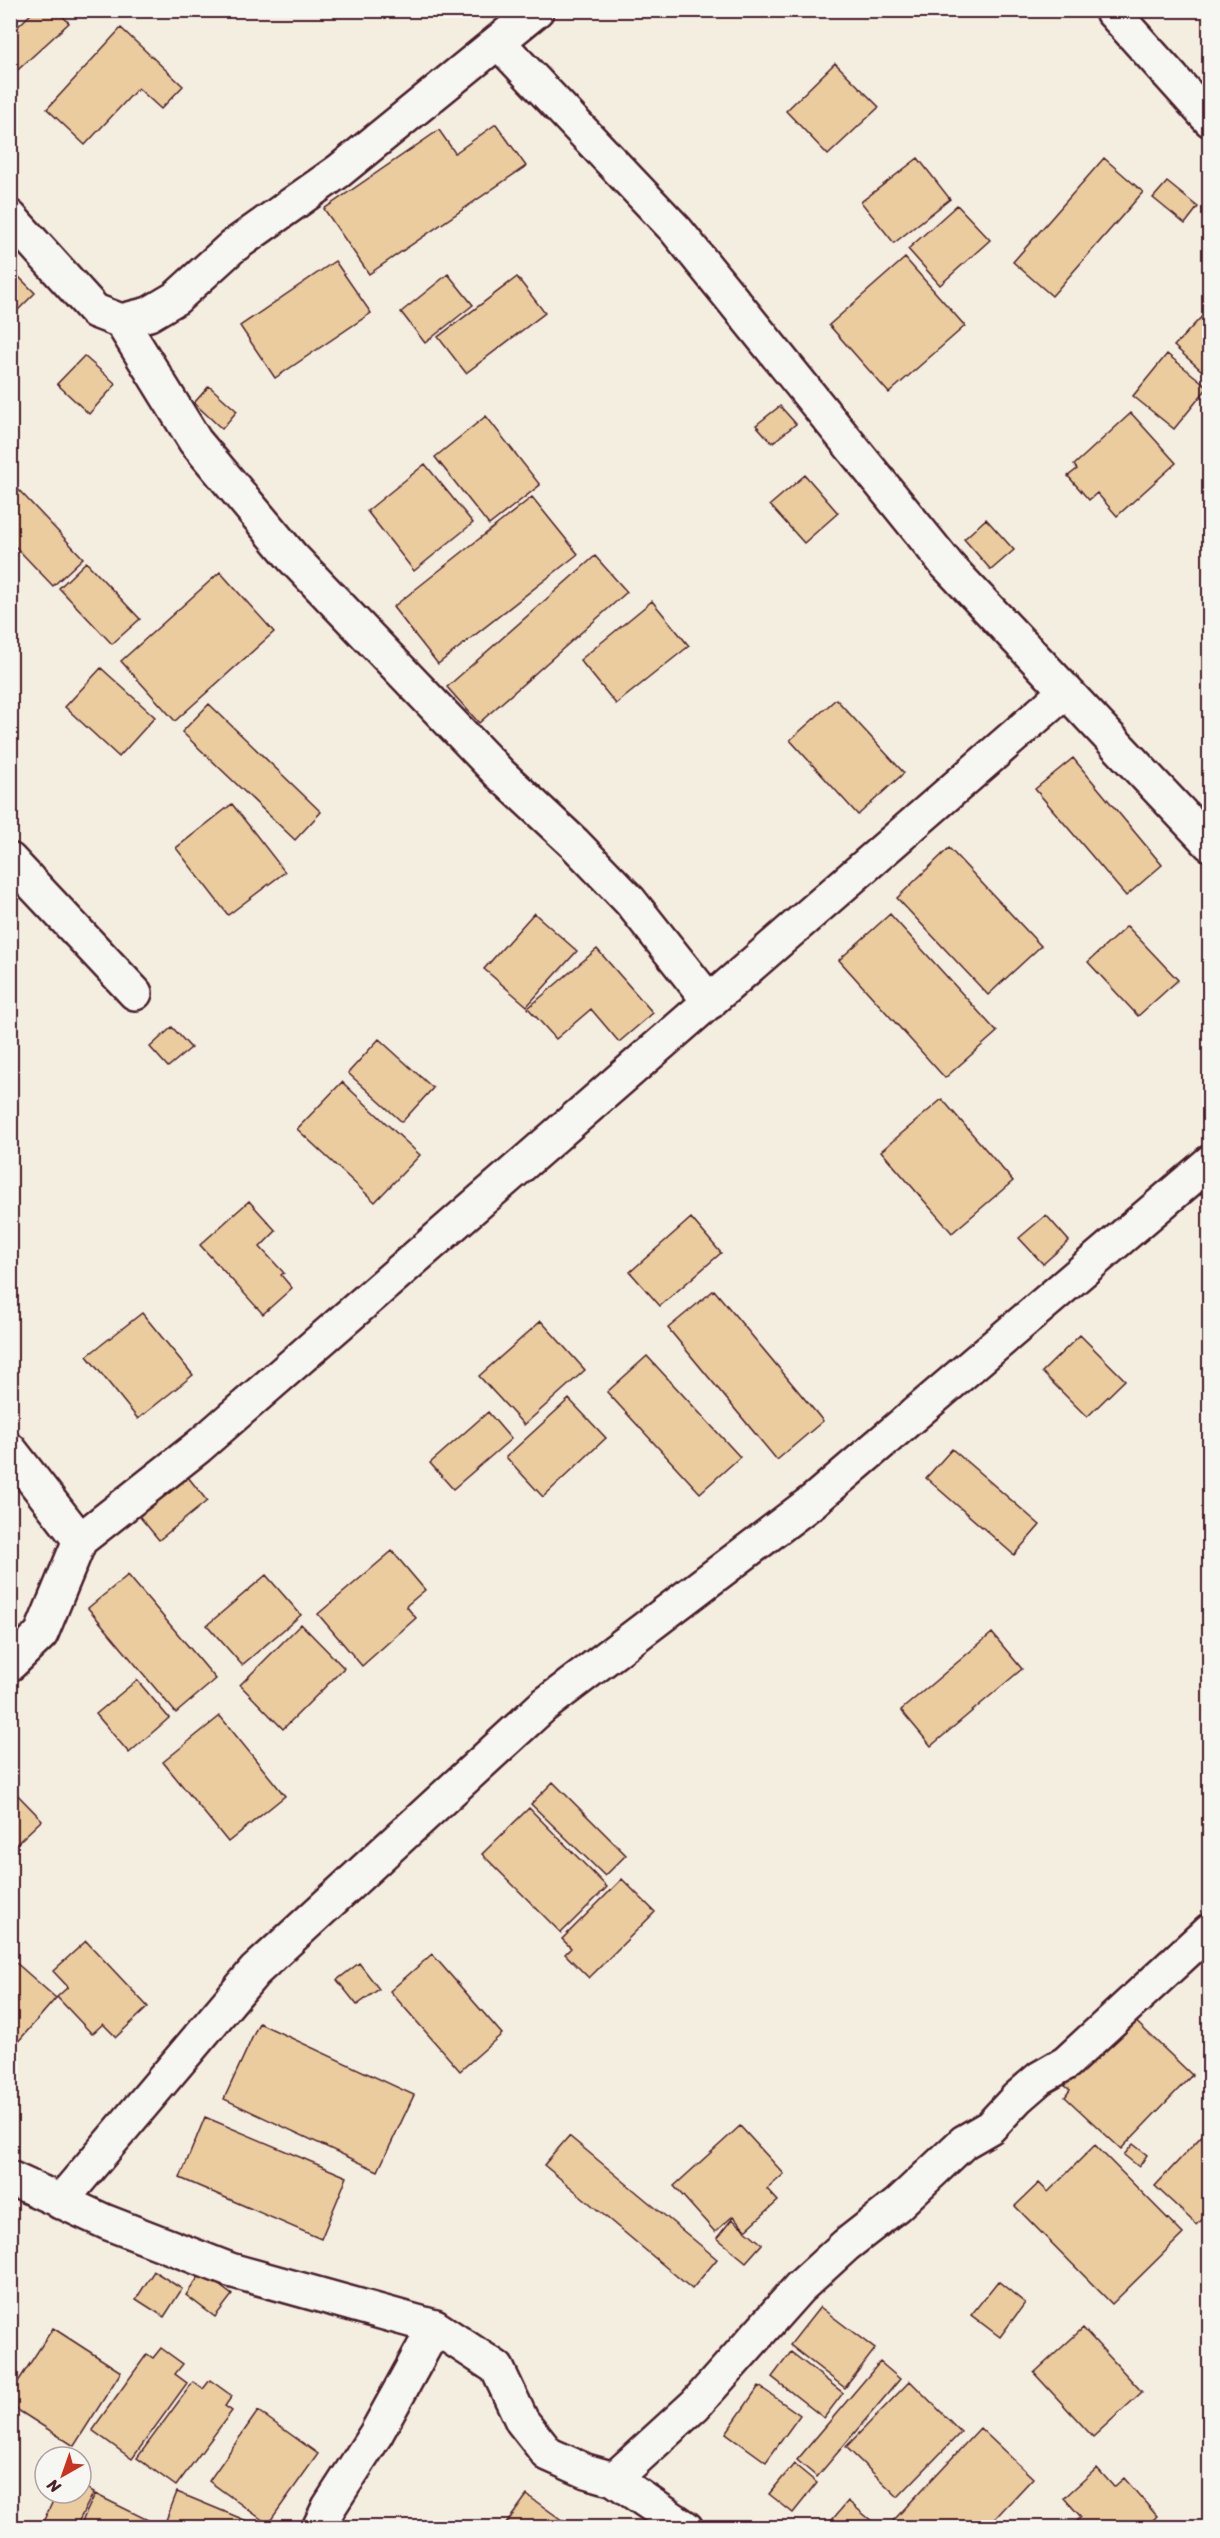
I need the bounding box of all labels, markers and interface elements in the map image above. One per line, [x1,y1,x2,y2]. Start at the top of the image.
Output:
north arrow [33,2445,93,2505]
text: N [39,2471,68,2501]

